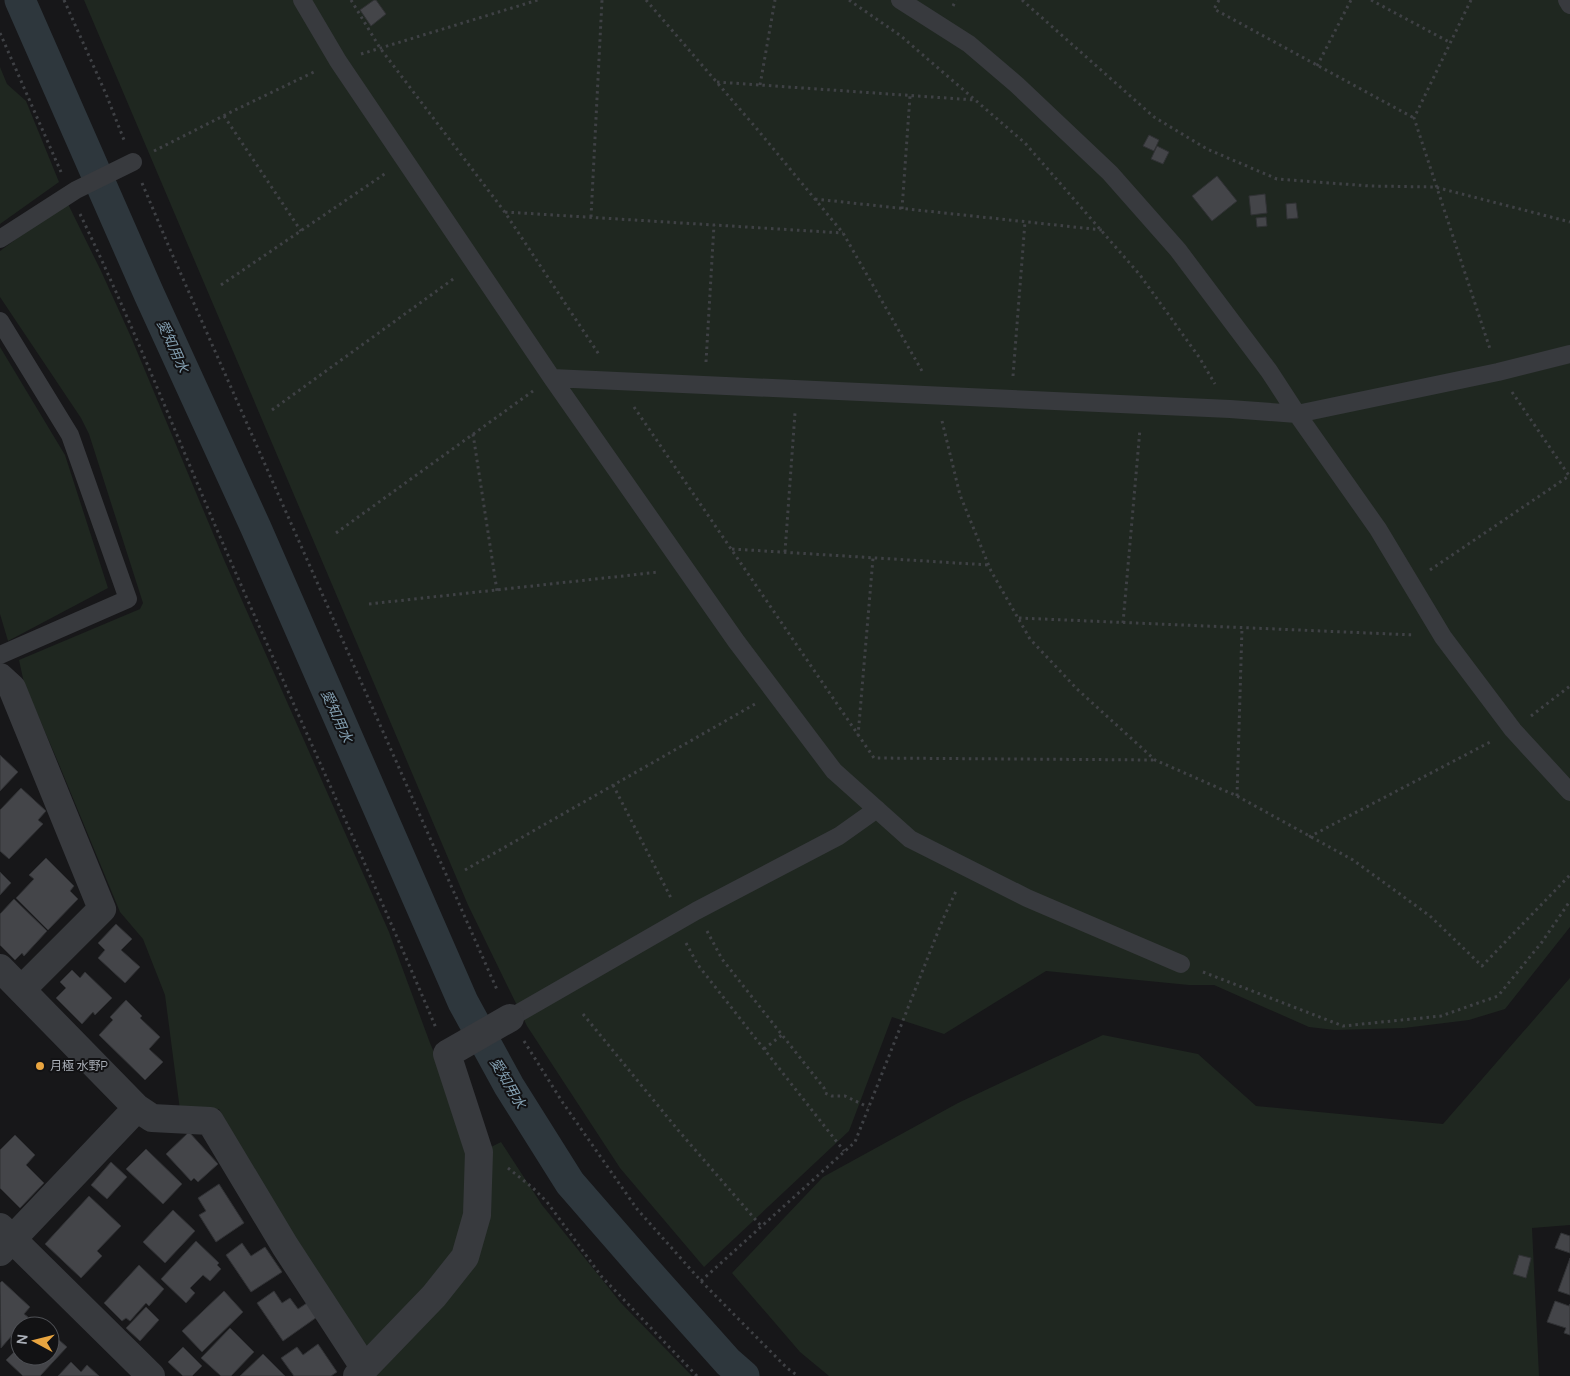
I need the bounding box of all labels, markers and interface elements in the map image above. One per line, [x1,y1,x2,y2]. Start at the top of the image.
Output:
water label: 愛知用水 [153,316,194,377]
water label: 愛知用水 [317,686,358,747]
water label: 愛知用水 [486,1054,532,1113]
place label: 月極 水野P [50,1057,108,1074]
marker: 月極 水野P [34,1060,46,1072]
north arrow [10,1316,60,1366]
text: N [12,1333,32,1346]

